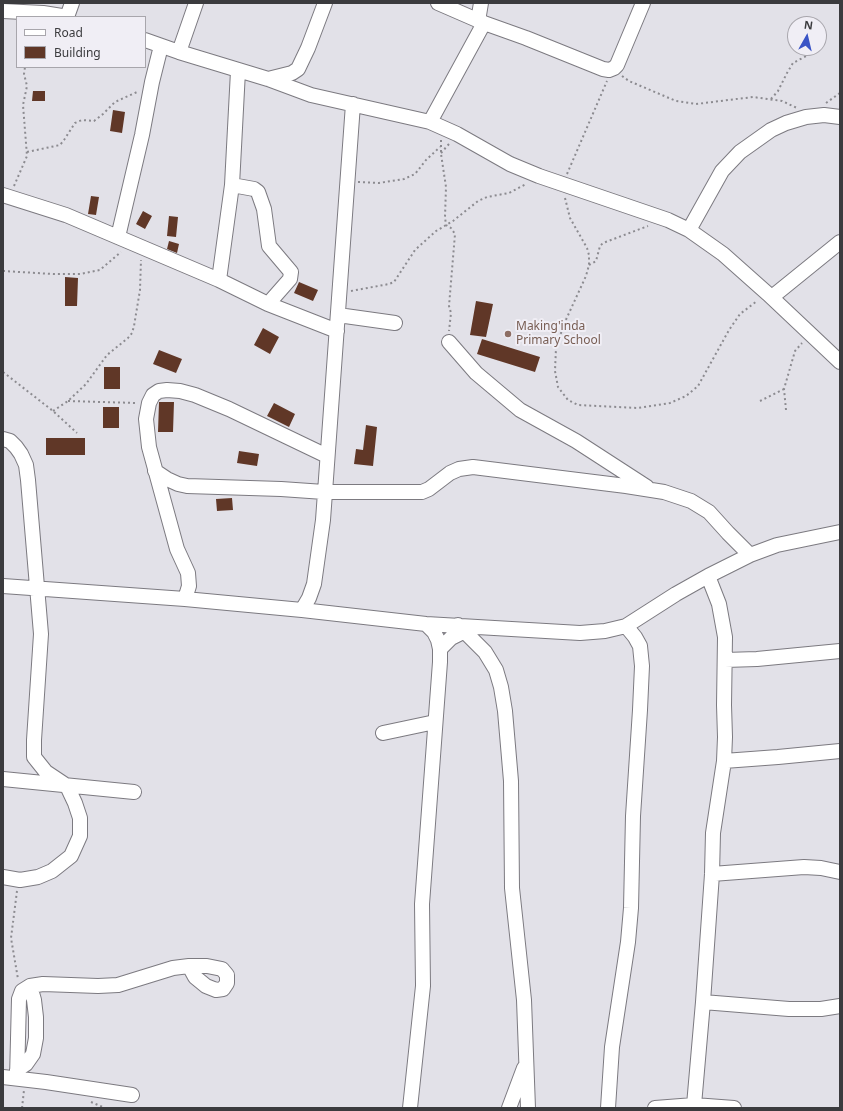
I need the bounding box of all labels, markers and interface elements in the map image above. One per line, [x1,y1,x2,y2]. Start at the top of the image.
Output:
legend [16,16,146,68]
north arrow [787,16,827,56]
text: N [803,17,814,33]
text: Road [54,24,83,41]
text: Building [54,44,101,61]
place label: Making'inda Primary School [516,320,601,348]
marker: Making'inda Primary School [503,329,513,339]

